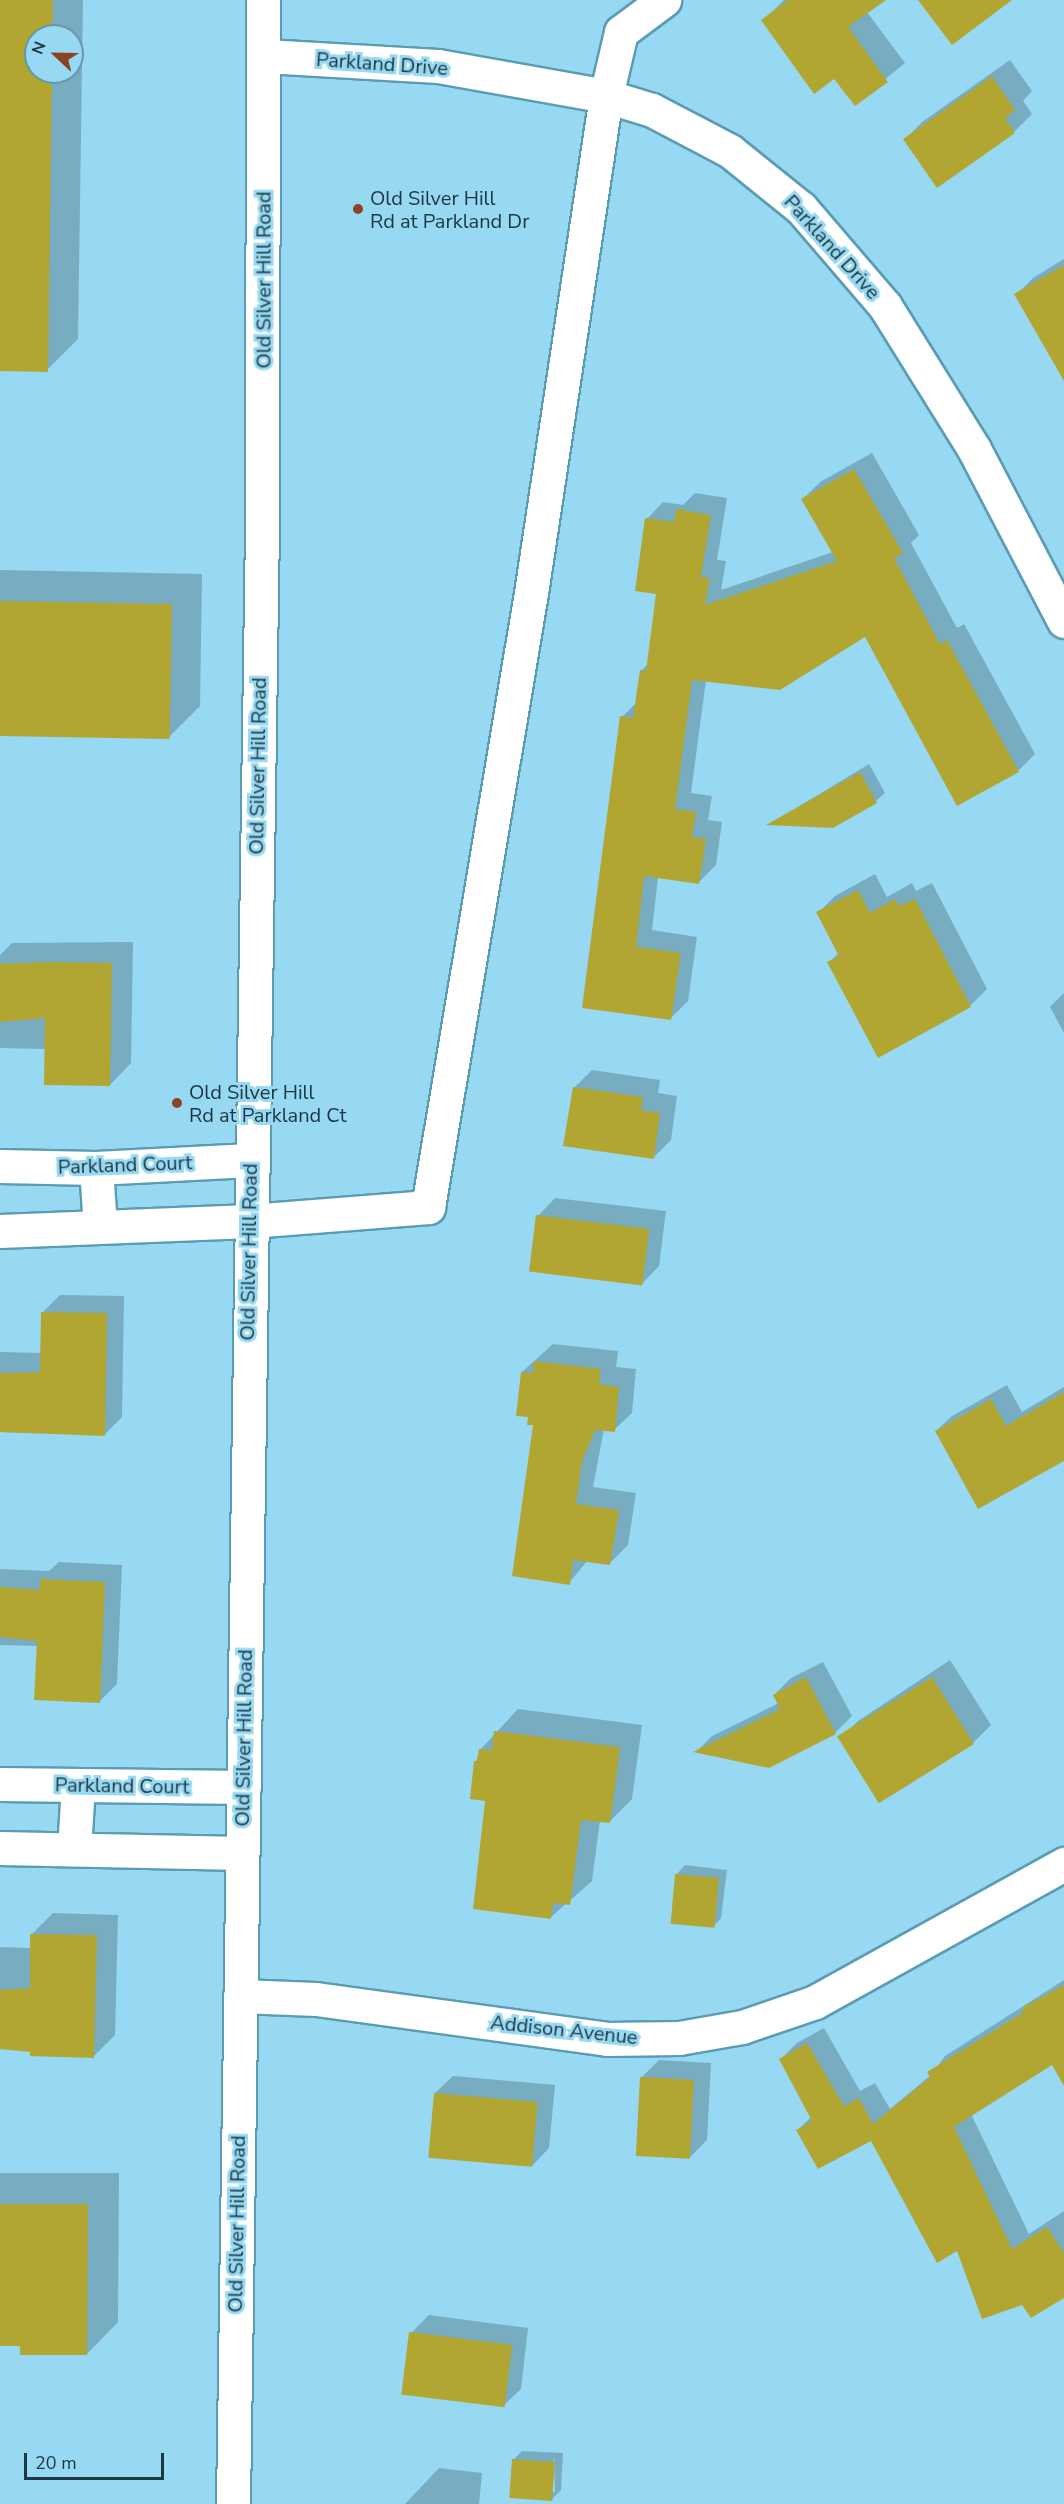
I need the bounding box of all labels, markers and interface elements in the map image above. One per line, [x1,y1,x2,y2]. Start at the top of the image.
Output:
north arrow [24,24,84,84]
text: N [27,38,52,58]
street label: Parkland Drive [315,47,449,81]
place label: Old Silver Hill Rd at Parkland Dr [370,186,529,233]
street label: Parkland Drive [779,190,885,304]
street label: Old Silver Hill Road [252,191,276,369]
marker: Old Silver Hill Rd at Parkland Dr [351,202,365,216]
street label: Old Silver Hill Road [244,677,272,855]
place label: Old Silver Hill Rd at Parkland Ct [189,1080,346,1127]
marker: Old Silver Hill Rd at Parkland Ct [170,1096,184,1110]
street label: Parkland Court [57,1151,193,1179]
street label: Old Silver Hill Road [235,1163,263,1341]
street label: Old Silver Hill Road [230,1649,258,1827]
street label: Parkland Court [55,1773,189,1799]
street label: Addison Avenue [489,2010,639,2050]
street label: Old Silver Hill Road [223,2135,251,2313]
scale bar [27,2441,166,2479]
text: 20 m [35,2451,77,2475]

